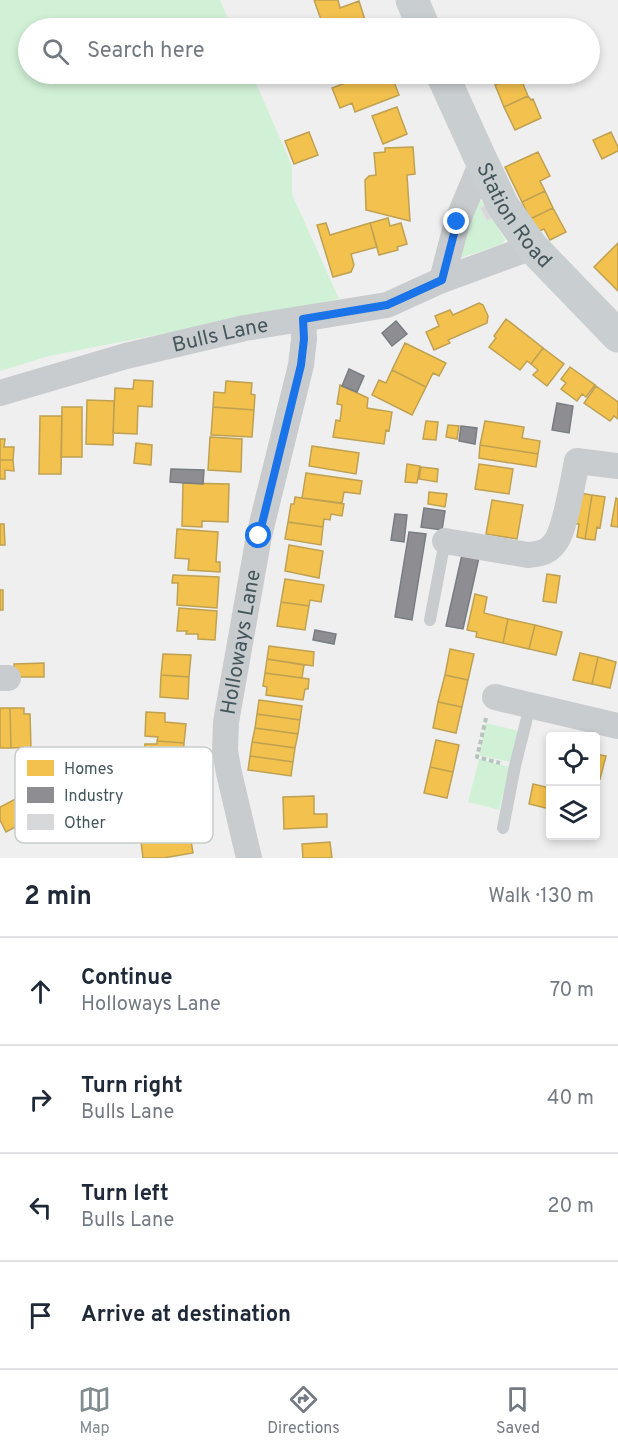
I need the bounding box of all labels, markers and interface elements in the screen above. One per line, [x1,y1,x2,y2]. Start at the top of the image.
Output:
search box [18,18,600,84]
icon: search [39,35,72,68]
text: Search here [87,38,205,65]
street label: Station Road [469,159,557,274]
route end [443,208,469,234]
street label: Bulls Lane [170,312,271,360]
route start [245,522,271,548]
street label: Holloways Lane [216,568,268,717]
map controls [546,732,600,840]
button: locate [546,732,600,786]
legend [15,747,213,843]
text: Homes [64,760,114,780]
button: layers [546,786,600,840]
text: Industry [64,787,123,807]
text: Other [64,814,106,834]
text: 2 min [24,881,92,914]
text: Walk · 130 m [488,884,594,910]
text: Continue [81,965,172,992]
icon: ahead [24,975,57,1008]
text: 70 m [550,978,594,1004]
text: Holloways Lane [81,992,221,1018]
text: Turn right [81,1073,183,1100]
icon: right [24,1083,57,1116]
text: 40 m [547,1086,594,1112]
text: Bulls Lane [81,1100,174,1126]
text: Turn left [81,1181,169,1208]
icon: left [24,1191,57,1224]
text: 20 m [547,1194,594,1220]
text: Bulls Lane [81,1208,174,1234]
icon: arrive [24,1299,57,1332]
text: Arrive at destination [81,1302,291,1329]
tab: Map [78,1383,111,1439]
tab: Directions [267,1383,340,1439]
tab: Saved [496,1383,540,1439]

